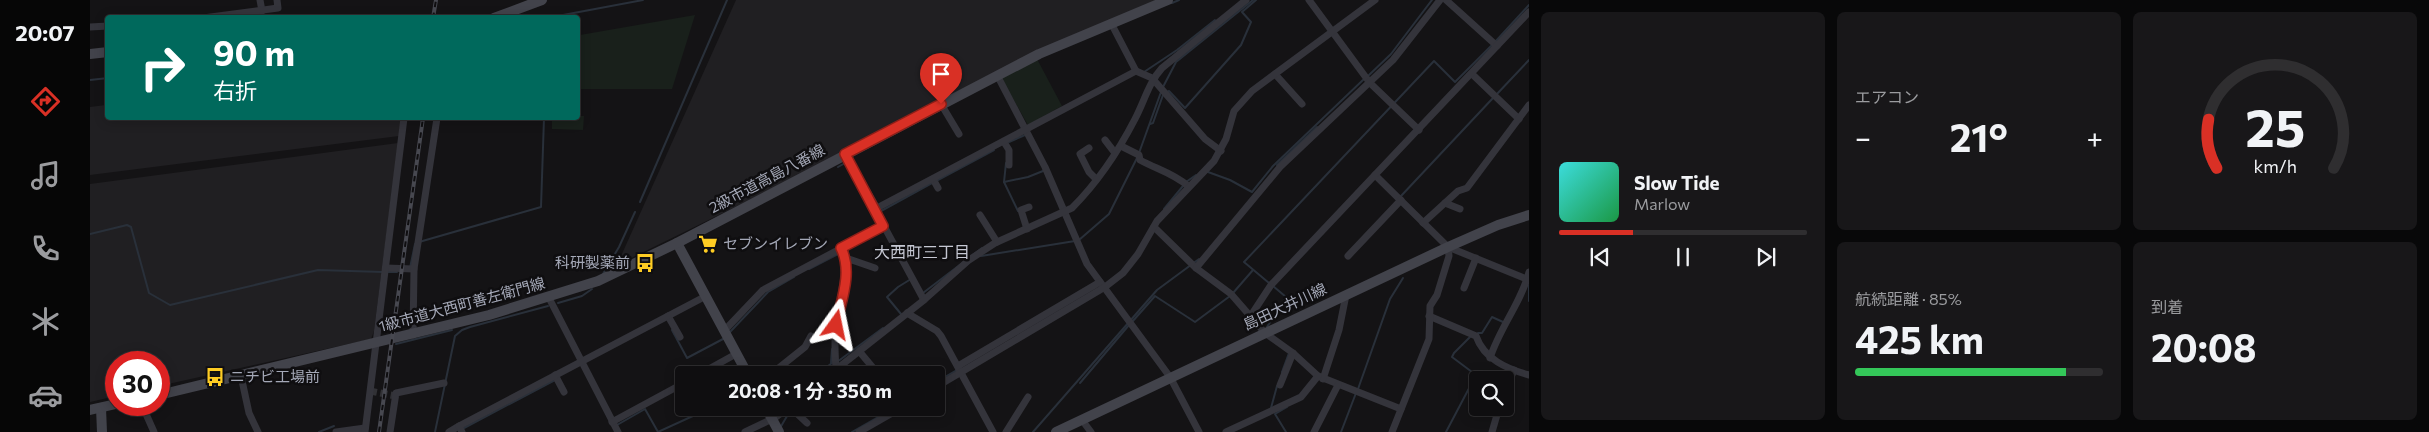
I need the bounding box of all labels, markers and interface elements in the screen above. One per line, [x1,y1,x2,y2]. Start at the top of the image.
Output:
text: 20:07 [15,19,75,46]
text: 90 m [213,30,295,73]
icon: right [130,35,195,100]
pin [920,53,962,104]
icon: arrive [927,60,955,88]
text: 右折 [213,77,257,104]
icon: directions [28,84,63,119]
text: エアコン [1855,87,1919,106]
text: 25 [2245,94,2305,158]
text: 21° [1950,113,2008,160]
text: − [1855,120,1871,154]
text: + [2087,120,2103,154]
street label: 2級市道高島八番線 [706,140,827,216]
text: km/h [2253,155,2297,177]
icon: music [28,158,63,193]
text: Slow Tide [1634,171,1720,194]
text: Marlow [1634,194,1690,213]
icon: phone [28,231,63,266]
supermarket icon: セブンイレブン [697,233,719,255]
place label: セブンイレブン [723,234,828,252]
district label: 大西町三丁目 [874,242,970,261]
icon: previous [1586,243,1614,271]
icon: pause [1669,243,1697,271]
icon: next [1752,243,1780,271]
bus stop icon: 科研製薬前 [634,252,656,274]
place label: 科研製薬前 [555,253,630,271]
street label: 1級市道大西町善左衛門線 [377,273,547,335]
street label: 島田大井川線 [1240,279,1329,333]
text: 航続距離 · 85% [1855,289,1962,308]
text: 到着 [2151,297,2183,316]
position arrow [809,298,861,350]
icon: climate [28,304,63,339]
text: 425 km [1855,315,1984,362]
text: 20:08 [2151,323,2256,370]
speed limit sign: 30 [105,351,170,416]
bus stop icon: ニチビ工場前 [204,366,226,388]
place label: ニチビ工場前 [230,367,320,385]
map controls [1469,371,1514,416]
button: search [1469,371,1514,416]
icon: car [28,378,63,413]
text: 20:08 · 1 分 · 350 m [728,379,892,402]

